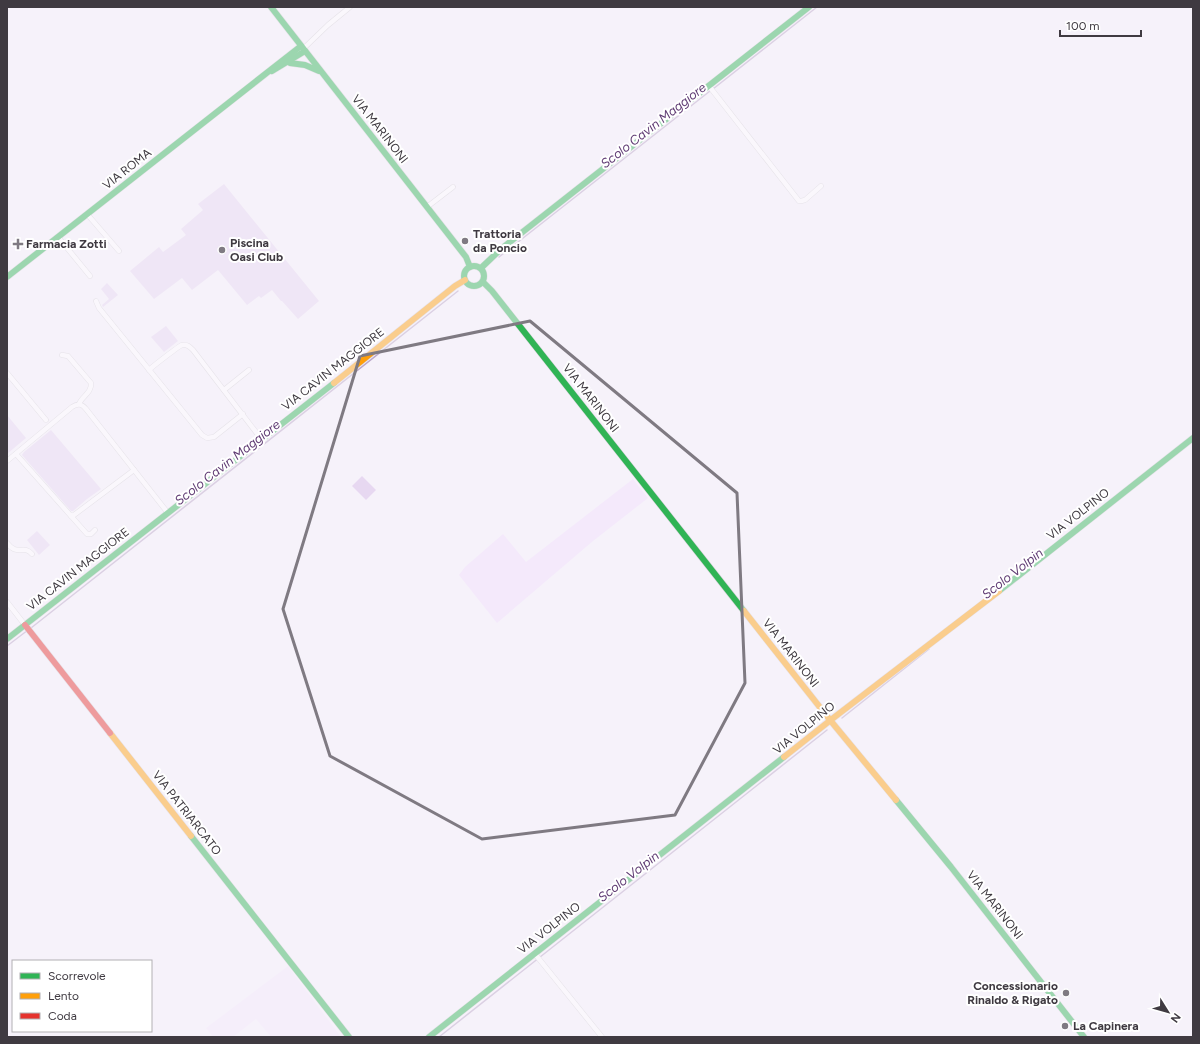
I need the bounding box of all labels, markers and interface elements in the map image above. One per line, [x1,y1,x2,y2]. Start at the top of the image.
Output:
scale bar [1060,12,1141,38]
text: 100 m [1066,19,1100,33]
water label: Scolo Cavin Maggiore [598,80,709,171]
street label: VIA MARINONI [349,92,411,166]
street label: VIA ROMA [100,146,154,192]
place label: Trattoria da Poncio [473,227,527,255]
place label: Piscina Oasi Club [230,236,283,264]
marker: Trattoria da Poncio [460,236,470,246]
place label: Farmacia Zotti [26,237,107,251]
marker: Farmacia Zotti [13,239,23,249]
marker: Piscina Oasi Club [217,245,227,255]
street label: VIA CAVIN MAGGIORE [279,325,387,413]
street label: VIA MARINONI [560,361,622,435]
water label: Scolo Cavin Maggiore [172,417,283,508]
street label: VIA VOLPINO [1044,485,1112,543]
street label: VIA CAVIN MAGGIORE [24,525,132,613]
water label: Scolo Volpin [979,545,1046,602]
street label: VIA MARINONI [760,616,822,690]
street label: VIA VOLPINO [770,699,838,757]
street label: VIA PATRIARCATO [150,768,224,858]
water label: Scolo Volpin [595,848,662,905]
street label: VIA MARINONI [964,868,1026,942]
street label: VIA VOLPINO [515,899,583,957]
legend [12,960,152,1032]
text: Scorrevole [48,969,106,983]
place label: Concessionario Rinaldo & Rigato [967,979,1058,1007]
marker: Concessionario Rinaldo & Rigato [1061,988,1071,998]
text: Lento [48,989,79,1003]
north arrow [1148,992,1188,1032]
text: Coda [48,1009,77,1023]
text: N [1168,1010,1183,1025]
place label: La Capinera [1073,1019,1139,1033]
marker: La Capinera [1060,1021,1070,1031]

